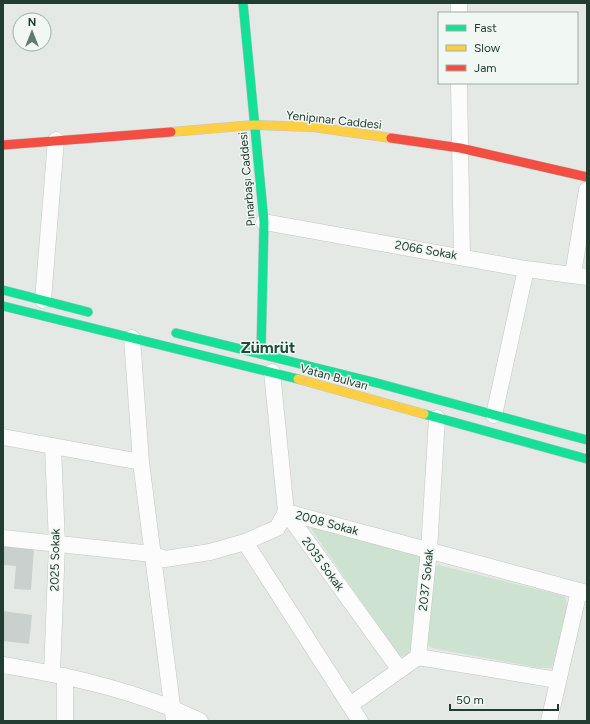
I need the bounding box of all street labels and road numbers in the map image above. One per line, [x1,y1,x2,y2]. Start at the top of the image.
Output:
street label: Yenipınar Caddesi [286,108,382,132]
street label: Pınarbaşı Caddesi [236,131,258,227]
street label: 2066 Sokak [394,238,458,262]
street label: Vatan Bulvarı [298,361,370,393]
street label: 2008 Sokak [294,508,360,538]
street label: 2025 Sokak [47,528,63,592]
street label: 2035 Sokak [299,534,347,594]
street label: 2037 Sokak [416,548,436,612]

